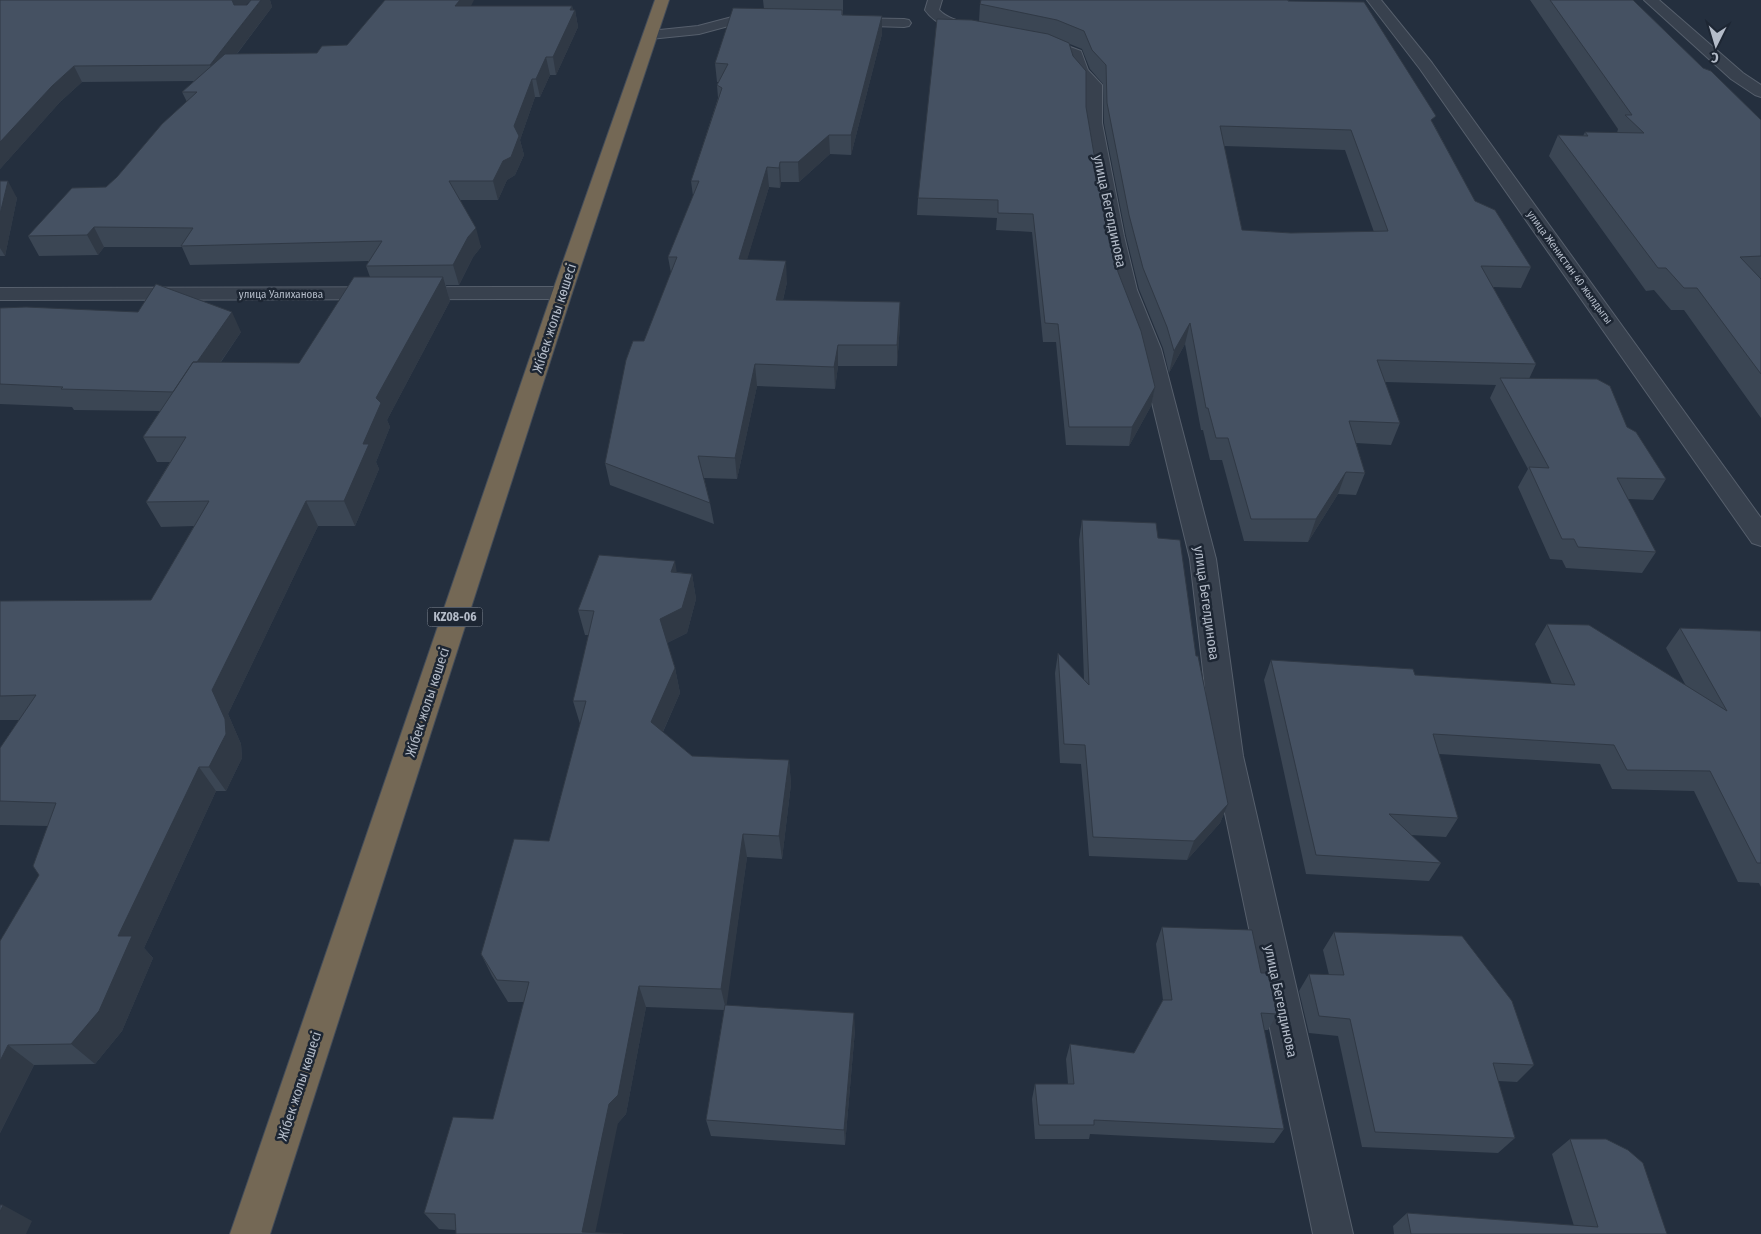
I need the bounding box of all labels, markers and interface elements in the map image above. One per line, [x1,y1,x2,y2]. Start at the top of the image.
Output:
north arrow [1691,20,1741,70]
text: С [1710,49,1719,66]
street label: улица Бегелдинова [1089,153,1130,269]
street label: улица Женистин 40 жылдыгы [1524,208,1615,327]
street label: Жібек жолы көшесі [529,261,580,375]
street label: улица Уалиханова [239,288,323,301]
street label: улица Бегелдинова [1190,545,1223,661]
road number: KZ08-06 [428,608,482,626]
street label: Жібек жолы көшесі [402,645,453,759]
street label: улица Бегелдинова [1260,943,1301,1059]
street label: Жібек жолы көшесі [274,1029,325,1143]

